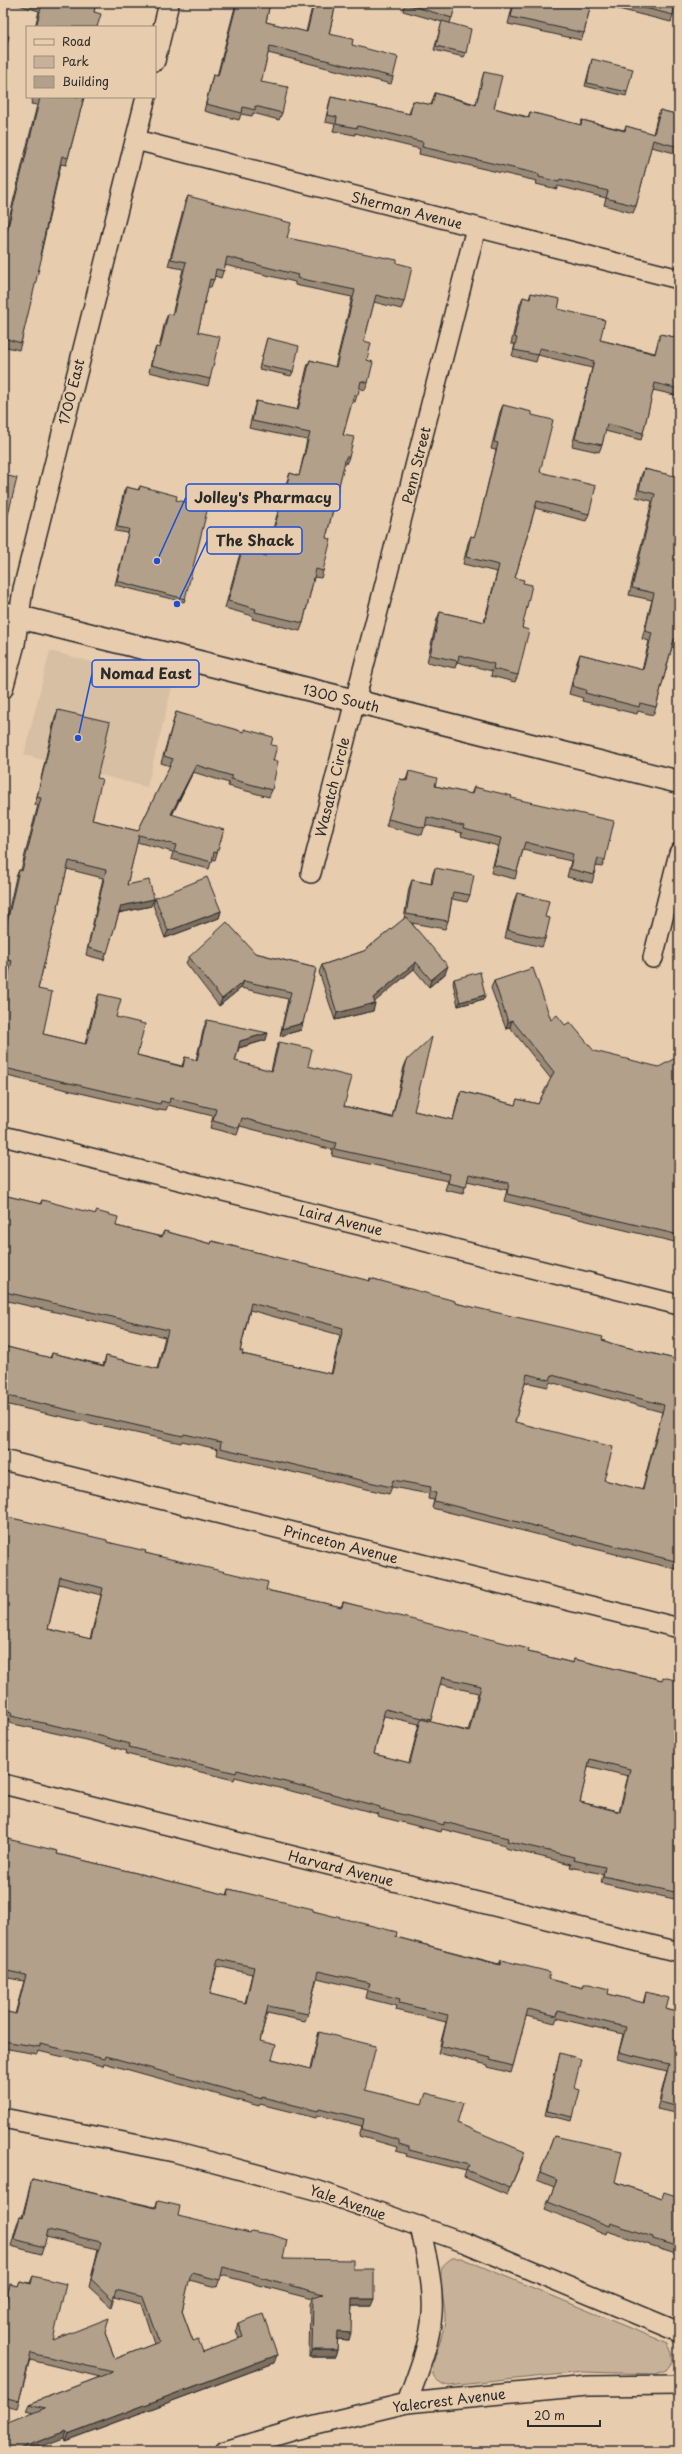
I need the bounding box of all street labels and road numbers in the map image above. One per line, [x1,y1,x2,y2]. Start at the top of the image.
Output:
street label: Sherman Avenue [349,186,465,234]
street label: 1700 East [53,356,89,427]
street label: Penn Street [396,424,436,506]
street label: 1300 South [300,678,382,718]
street label: Wasatch Circle [309,735,355,839]
street label: Laird Avenue [297,1199,385,1241]
street label: Princeton Avenue [282,1520,401,1568]
street label: Harvard Avenue [286,1845,396,1891]
street label: Yale Avenue [307,2179,389,2225]
street label: Yalecrest Avenue [391,2383,507,2417]

